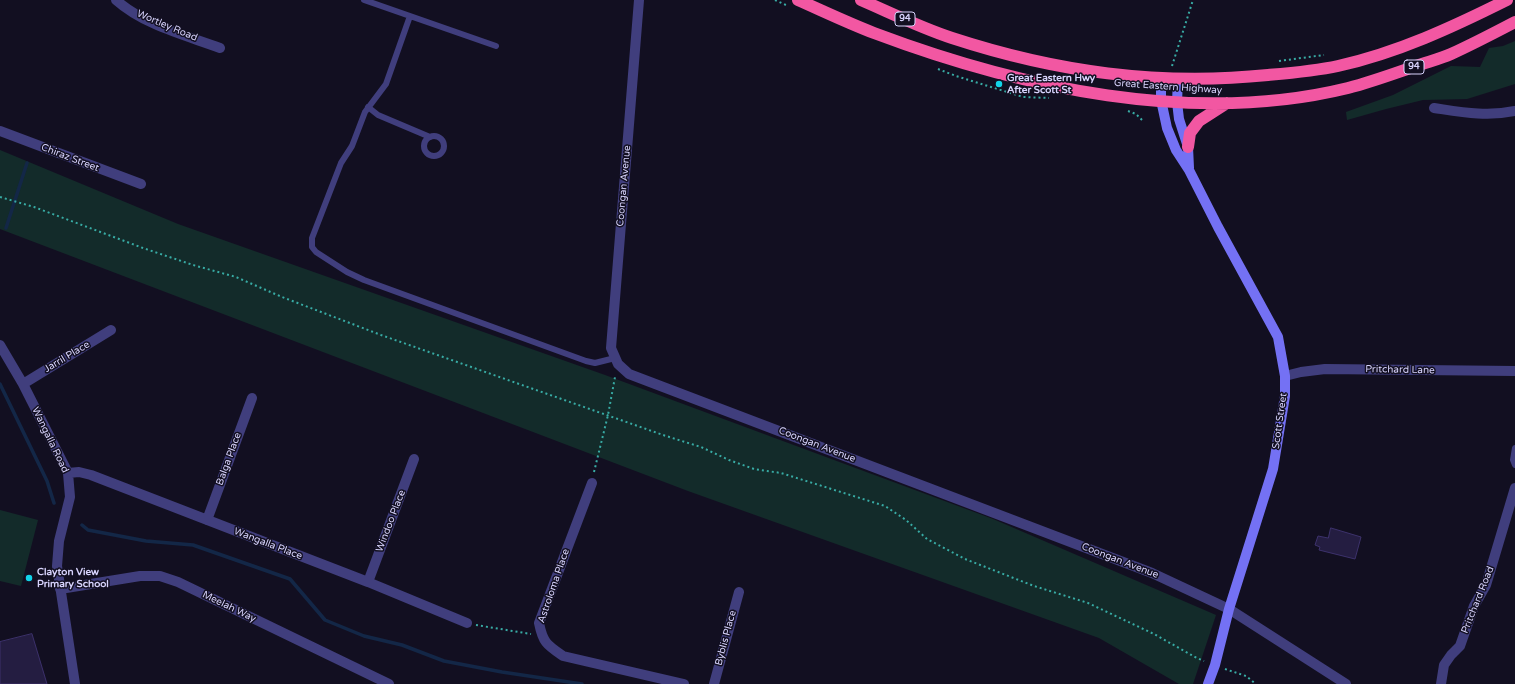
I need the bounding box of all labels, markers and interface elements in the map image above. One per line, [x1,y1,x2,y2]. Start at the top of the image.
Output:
street label: Wortley Road [135,8,199,44]
road number: 94 [895,12,915,26]
road number: 94 [1404,60,1424,74]
place label: Great Eastern Hwy After Scott St [1007,72,1095,96]
street label: Great Eastern Highway [1113,77,1223,97]
marker: Great Eastern Hwy After Scott St [994,79,1004,89]
street label: Chiraz Street [39,141,101,175]
street label: Coongan Avenue [614,145,634,227]
street label: Jarril Place [42,339,92,375]
street label: Pritchard Lane [1365,363,1435,377]
street label: Scott Street [1270,392,1290,450]
street label: Wangalla Road [29,405,71,475]
street label: Coongan Avenue [777,425,857,465]
street label: Balga Place [214,431,244,487]
street label: Windoo Place [374,488,408,554]
street label: Wangalla Place [232,525,304,563]
street label: Coongan Avenue [1080,541,1160,581]
street label: Astroloma Place [536,547,572,625]
street label: Pritchard Road [1459,565,1497,635]
place label: Clayton View Primary School [37,566,109,590]
marker: Clayton View Primary School [24,573,34,583]
street label: Meelah Way [200,589,258,625]
street label: Byblis Place [713,609,739,667]

